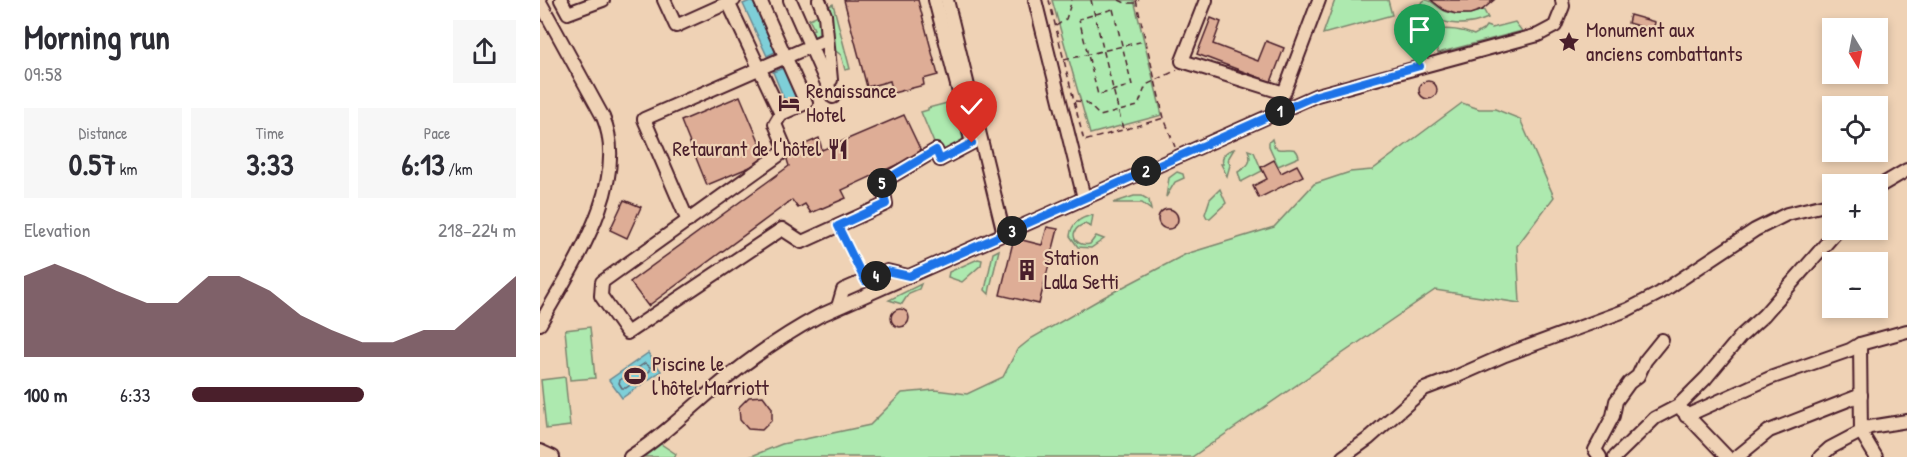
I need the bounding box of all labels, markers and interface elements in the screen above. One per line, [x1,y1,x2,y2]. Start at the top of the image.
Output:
pin [1394,4,1445,66]
icon: arrive [1403,13,1436,46]
text: Morning run [24,15,170,59]
place label: Monument aux anciens combattants [1586,15,1743,68]
north arrow [1822,18,1888,84]
map controls [1822,18,1888,318]
button: share [453,20,516,83]
place icon: Monument aux anciens combattants [1557,30,1581,54]
text: 09:58 [24,60,62,87]
place label: Renaissance Hotel [806,76,897,129]
pin [946,81,997,143]
icon: check [955,90,988,123]
hotel icon: Renaissance Hotel [777,91,801,115]
pin: 1 [1265,96,1295,126]
button: locate [1822,96,1888,162]
text: 1 [1277,100,1283,122]
text: Distance [79,122,127,144]
text: Time [256,122,284,144]
text: Pace [424,122,450,144]
place label: Retaurant de l'hôtel [673,134,821,163]
restaurant icon: Retaurant de l'hôtel [826,137,850,161]
text: 0.57 [69,144,116,184]
text: 3:33 [246,144,294,184]
text: 6:13 [401,144,445,184]
pin: 2 [1131,156,1161,186]
text: km [116,158,137,180]
text: /km [445,158,473,180]
text: 2 [1142,160,1150,182]
pin: 5 [867,168,897,198]
text: 5 [879,172,885,194]
button: + [1822,174,1888,240]
text: Elevation [24,216,90,243]
text: 218–224 m [438,216,516,243]
pin: 3 [997,216,1027,246]
text: 3 [1008,220,1016,242]
place label: Station Lalla Setti [1044,243,1119,296]
button: − [1822,252,1888,318]
building icon: Station Lalla Setti [1015,258,1039,282]
pin: 4 [861,261,891,291]
text: 4 [873,265,879,287]
place label: Piscine le l'hôtel Marriott [652,349,770,402]
sports icon: Piscine le l'hôtel Marriott [623,364,647,388]
text: 100 m [24,381,67,408]
text: 6:33 [120,381,151,408]

